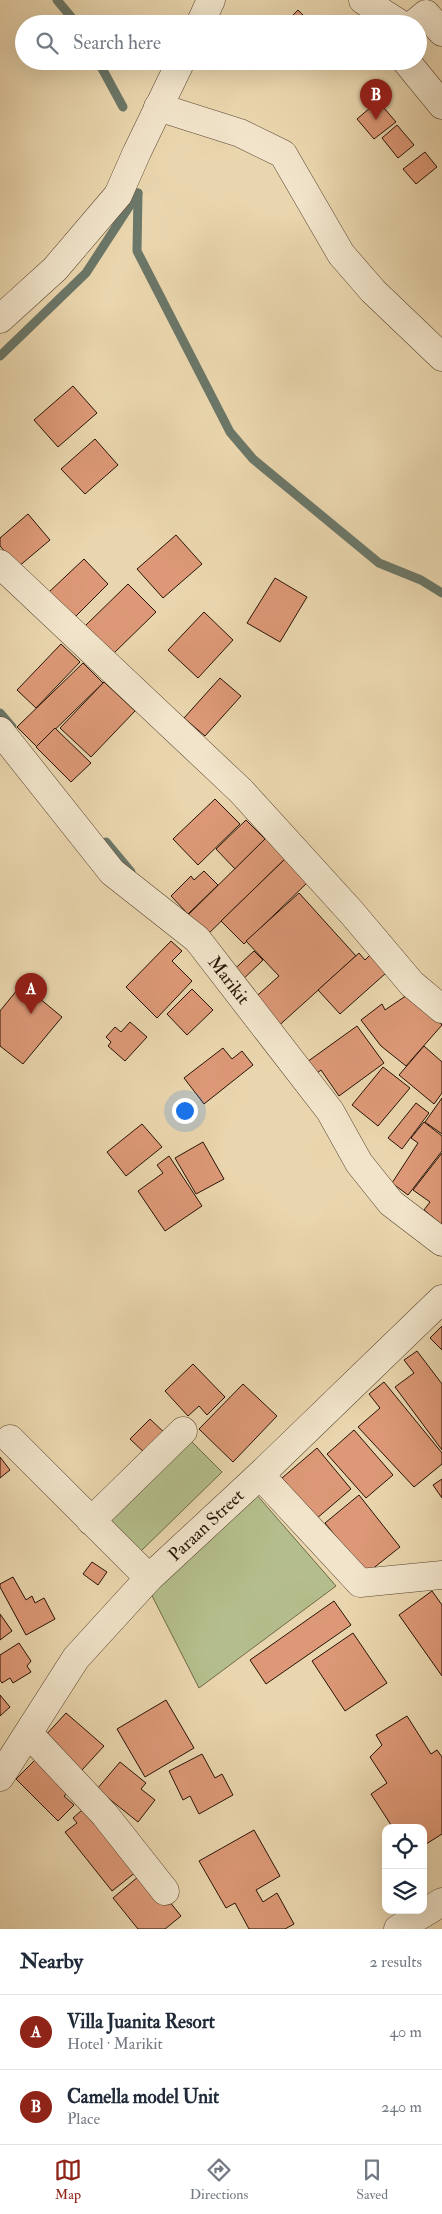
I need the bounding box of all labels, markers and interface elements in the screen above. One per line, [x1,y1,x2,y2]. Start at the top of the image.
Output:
search box [15,15,427,70]
icon: search [33,29,61,57]
text: Search here [73,31,161,55]
pin: B [360,79,392,120]
street label: Marikit [203,951,255,1009]
pin: A [15,973,47,1014]
your location [172,1098,198,1124]
street label: Paraan Street [164,1484,249,1566]
map controls [382,1824,427,1914]
button: locate [382,1824,427,1869]
button: layers [382,1869,427,1914]
text: Nearby [20,1948,83,1975]
text: 2 results [369,1952,422,1972]
text: Villa Juanita Resort [67,2010,215,2034]
text: A [31,2022,41,2042]
text: 40 m [389,2022,422,2042]
text: Hotel · Marikit [67,2034,163,2054]
text: Camella model Unit [67,2085,219,2109]
text: B [31,2097,41,2117]
text: 240 m [381,2097,422,2117]
text: Place [67,2109,100,2129]
tab: Map [54,2156,82,2203]
tab: Directions [190,2156,248,2203]
tab: Saved [356,2156,388,2203]

